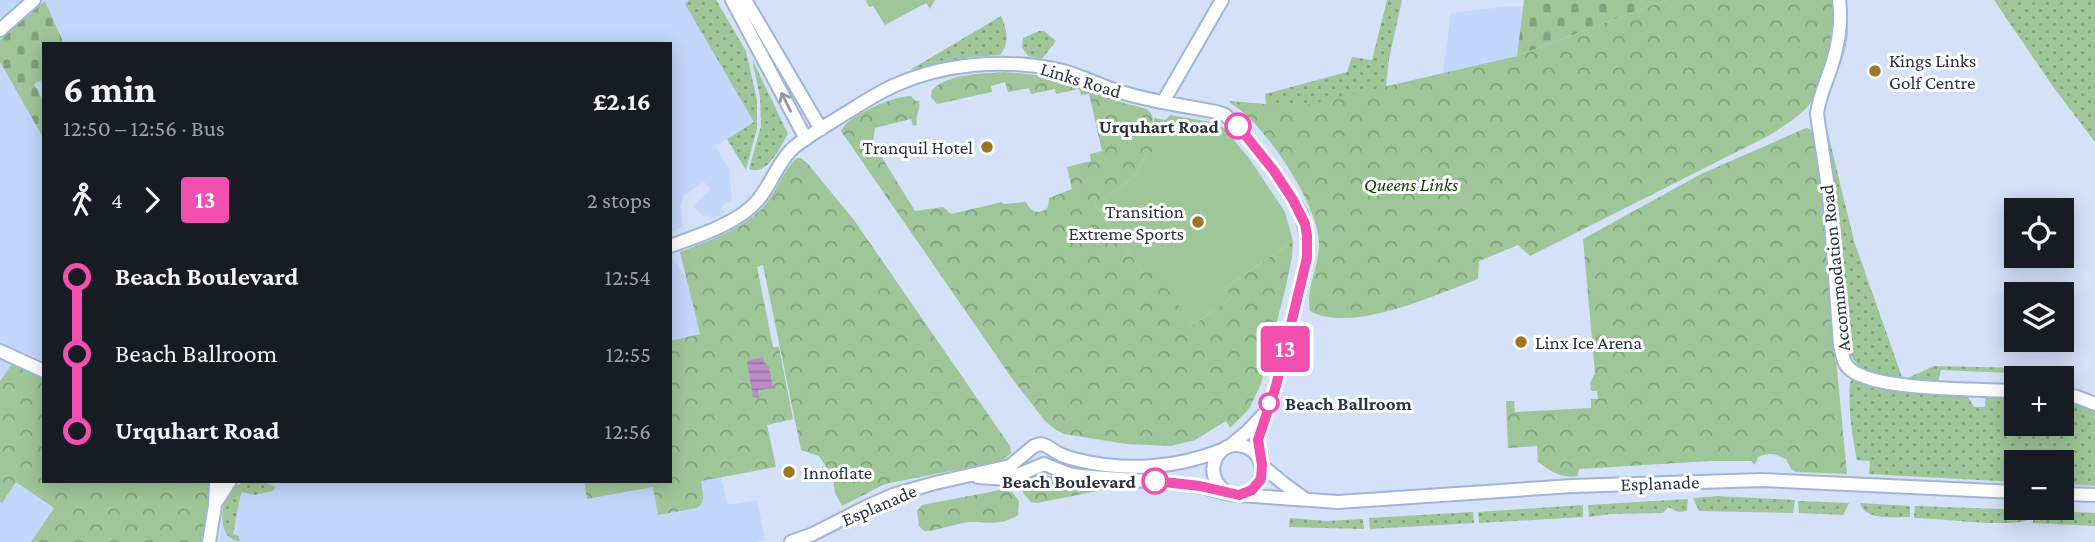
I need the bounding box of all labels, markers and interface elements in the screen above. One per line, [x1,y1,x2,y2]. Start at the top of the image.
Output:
place label: Kings Links Golf Centre [1889,50,1976,93]
street label: Links Road [1038,58,1124,102]
marker: Kings Links Golf Centre [1867,63,1883,79]
text: 6 min [63,68,156,110]
text: £2.16 [593,87,651,116]
one-way arrow [778,92,792,113]
marker: Urquhart Road [1225,113,1251,139]
text: 12:50 – 12:56 · Bus [63,115,225,141]
place label: Urquhart Road [1099,116,1220,137]
place label: Tranquil Hotel [863,137,973,158]
marker: Tranquil Hotel [979,139,995,155]
park label: Queens Links [1364,174,1458,195]
icon: walk [63,181,101,219]
icon: forward [133,181,171,219]
street label: Accommodation Road [1816,184,1854,352]
text: 13 [195,186,215,213]
text: 4 [111,187,123,213]
text: 2 stops [587,187,651,213]
map controls [2004,198,2074,520]
button: locate [2004,198,2074,268]
place label: Transition Extreme Sports [1068,201,1184,244]
marker: Transition Extreme Sports [1190,214,1206,230]
text: Beach Boulevard [115,262,299,291]
text: 12:54 [605,264,651,290]
button: layers [2004,282,2074,352]
line badge: 13 [1254,326,1316,372]
place label: Linx Ice Arena [1535,332,1642,353]
marker: Linx Ice Arena [1513,334,1529,350]
text: 13 [1275,335,1295,362]
text: Beach Ballroom [115,339,277,368]
text: 12:55 [606,341,651,367]
button: + [2004,366,2074,436]
marker: Beach Ballroom [1259,393,1279,413]
place label: Beach Ballroom [1285,393,1412,414]
text: Urquhart Road [115,416,279,445]
text: 12:56 [605,418,651,444]
button: − [2004,450,2074,520]
place label: Innoflate [803,462,872,483]
marker: Innoflate [781,464,797,480]
marker: Beach Boulevard [1142,468,1168,494]
place label: Beach Boulevard [1002,471,1137,492]
street label: Esplanade [1620,471,1700,495]
street label: Esplanade [839,480,919,530]

